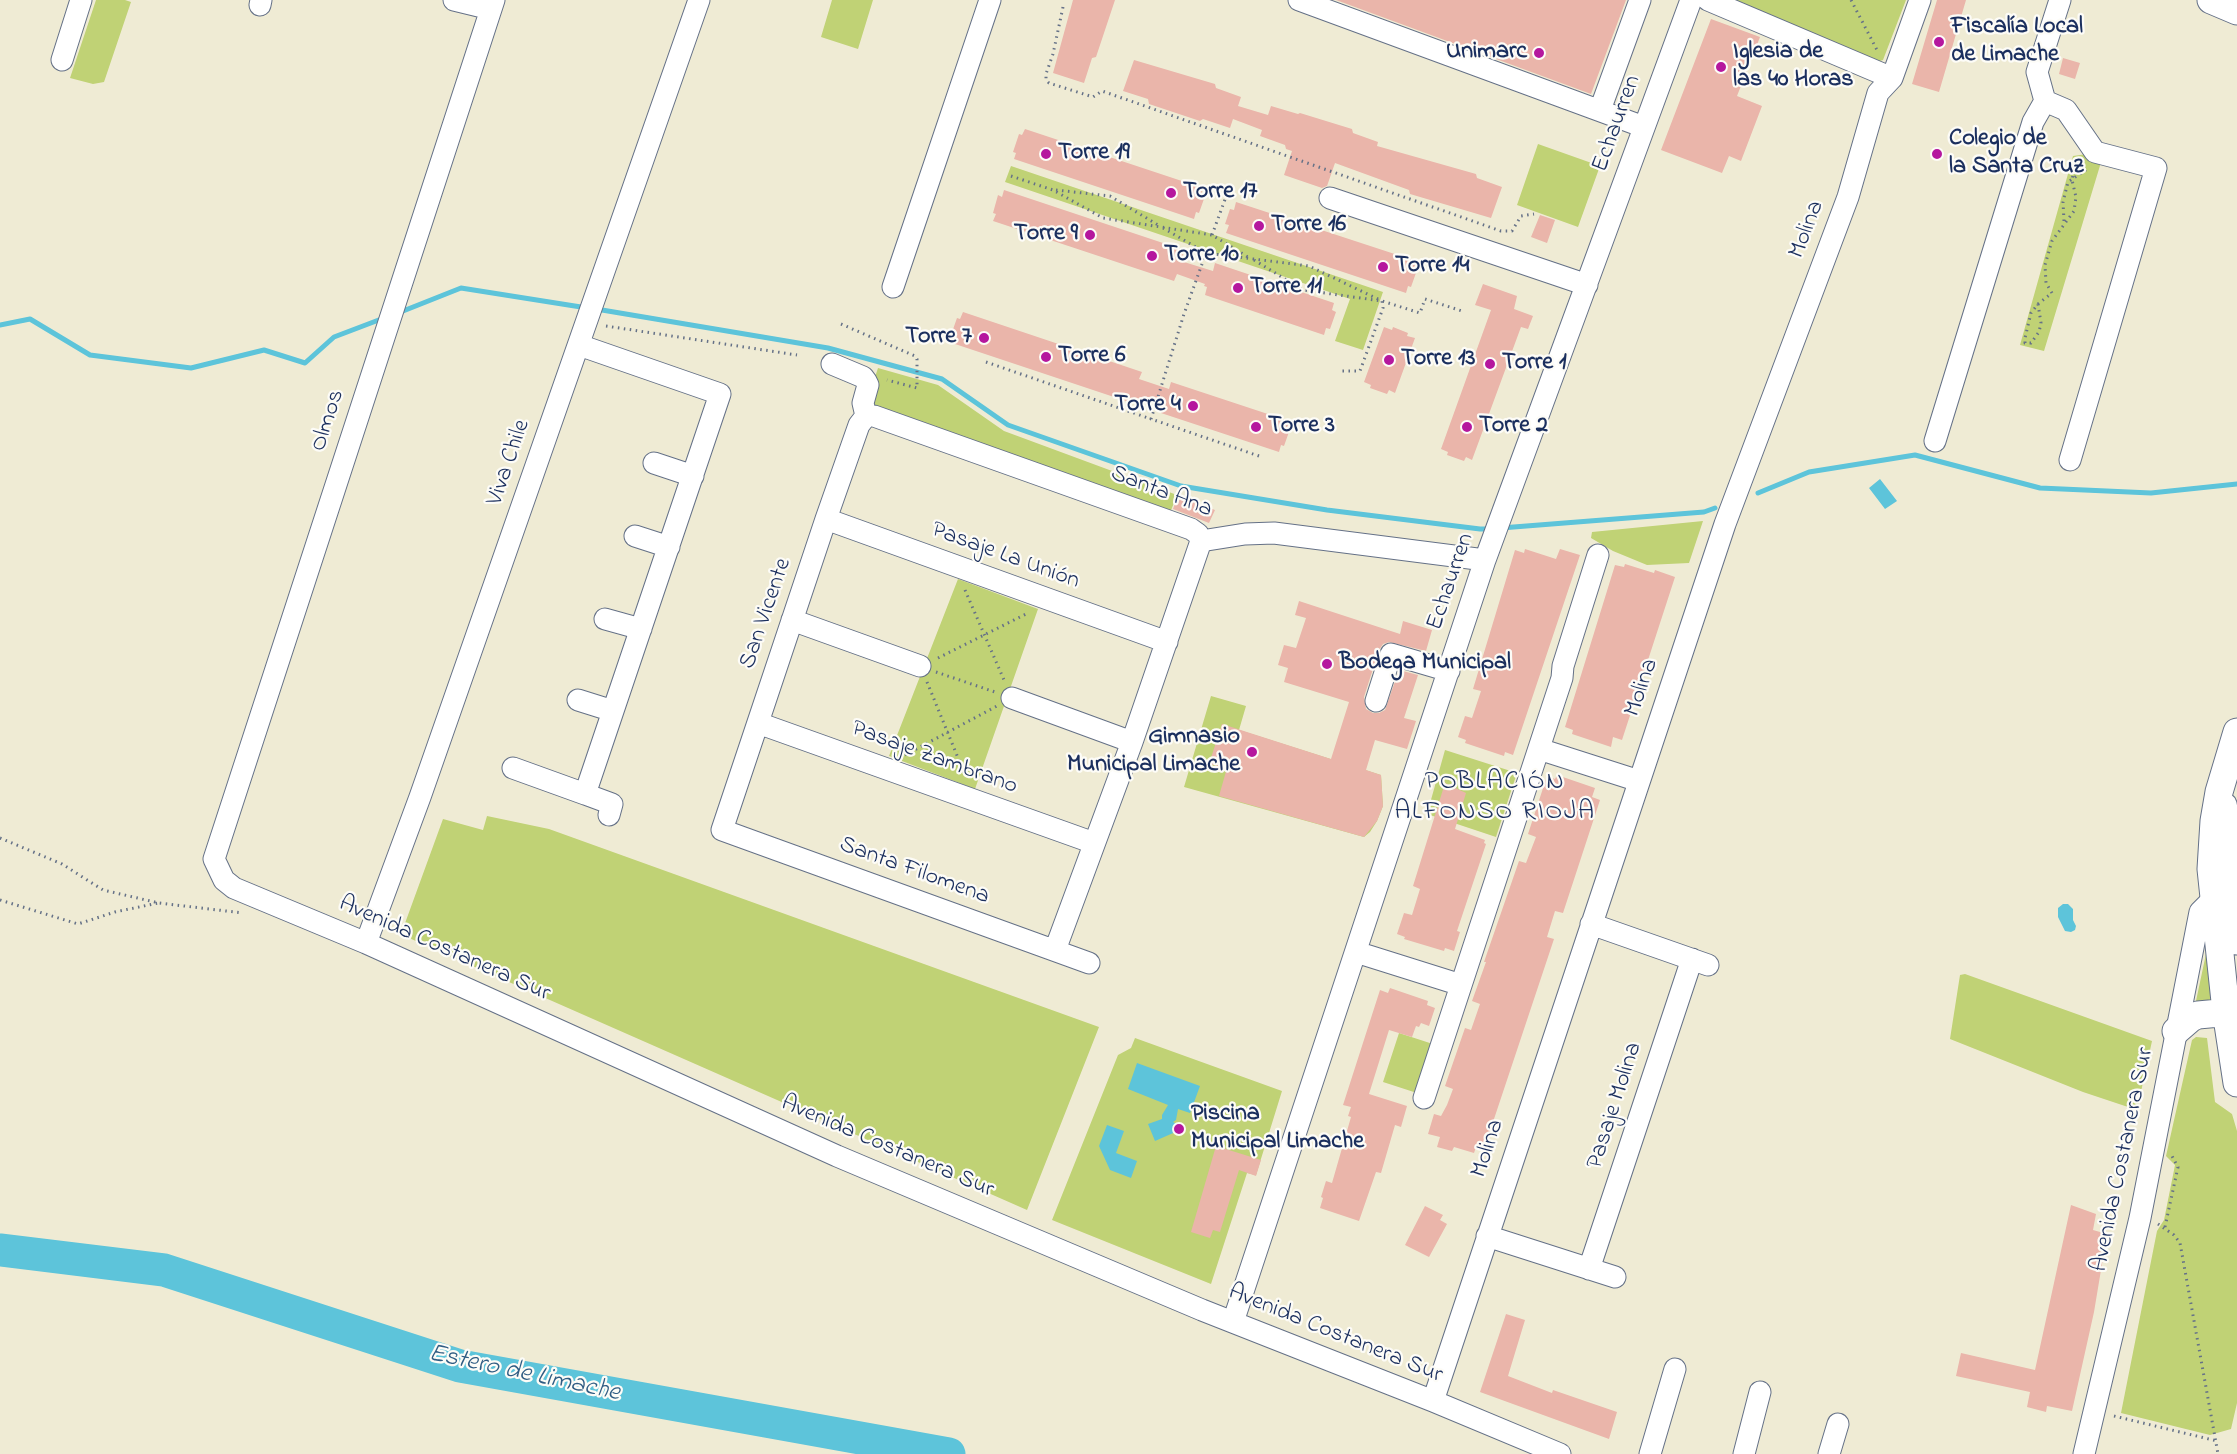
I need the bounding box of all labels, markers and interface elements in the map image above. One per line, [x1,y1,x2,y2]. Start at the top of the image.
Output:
place label: Fiscalía Local de Limache [1951,14,2083,70]
marker: Fiscalía Local de Limache [1932,35,1946,49]
place label: Unimarc [1446,39,1527,67]
place label: Iglesia de las 40 Horas [1733,39,1854,95]
marker: Unimarc [1532,46,1546,60]
marker: Iglesia de las 40 Horas [1714,60,1728,74]
street label: Echaurren [1587,72,1649,176]
place label: Colegio de la Santa Cruz [1949,126,2084,182]
place label: Torre 19 [1058,140,1130,168]
marker: Torre 19 [1039,147,1053,161]
marker: Colegio de la Santa Cruz [1930,147,1944,161]
place label: Torre 17 [1183,179,1257,207]
marker: Torre 17 [1164,186,1178,200]
street label: Molina [1784,197,1832,263]
place label: Torre 16 [1271,212,1346,240]
marker: Torre 16 [1252,219,1266,233]
place label: Torre 9 [1014,221,1078,249]
marker: Torre 9 [1083,228,1097,242]
place label: Torre 10 [1164,242,1239,270]
marker: Torre 10 [1145,249,1159,263]
place label: Torre 14 [1395,253,1469,281]
marker: Torre 14 [1376,260,1390,274]
place label: Torre 11 [1250,274,1322,302]
marker: Torre 11 [1231,281,1245,295]
place label: Torre 7 [905,324,972,352]
marker: Torre 7 [977,331,991,345]
place label: Torre 6 [1058,343,1125,371]
place label: Torre 13 [1401,346,1475,374]
marker: Torre 6 [1039,350,1053,364]
place label: Torre 1 [1502,350,1567,378]
marker: Torre 13 [1382,353,1396,367]
marker: Torre 1 [1483,357,1497,371]
street label: Olmos [306,387,352,455]
place label: Torre 4 [1114,392,1181,420]
marker: Torre 4 [1186,399,1200,413]
place label: Torre 3 [1268,413,1335,441]
place label: Torre 2 [1479,413,1548,441]
street label: Viva Chile [482,416,538,510]
marker: Torre 3 [1249,420,1263,434]
marker: Torre 2 [1460,420,1474,434]
street label: Santa Ana [1106,460,1216,526]
street label: Pasaje La Unión [927,517,1083,597]
street label: Echaurren [1422,530,1482,634]
street label: San Vicente [735,555,799,673]
place label: Bodega Municipal [1339,650,1511,678]
street label: Molina [1620,655,1666,721]
marker: Bodega Municipal [1320,657,1334,671]
street label: Pasaje Zambrano [847,716,1021,802]
place label: Gimnasio Municipal Limache [1067,724,1240,780]
marker: Gimnasio Municipal Limache [1245,745,1259,759]
district label: POBLACIÓN ALFONSO RIOJA [1394,768,1596,830]
street label: Santa Filomena [835,831,993,913]
street label: Avenida Costanera Sur [334,890,554,1010]
street label: Pasaje Molina [1582,1039,1650,1173]
street label: Avenida Costanera Sur [2086,1045,2162,1275]
street label: Avenida Costanera Sur [776,1090,998,1206]
place label: Piscina Municipal Limache [1191,1101,1364,1157]
street label: Molina [1466,1116,1512,1182]
marker: Piscina Municipal Limache [1172,1122,1186,1136]
street label: Avenida Costanera Sur [1224,1279,1446,1391]
water label: Estero de Limache [426,1340,622,1410]

